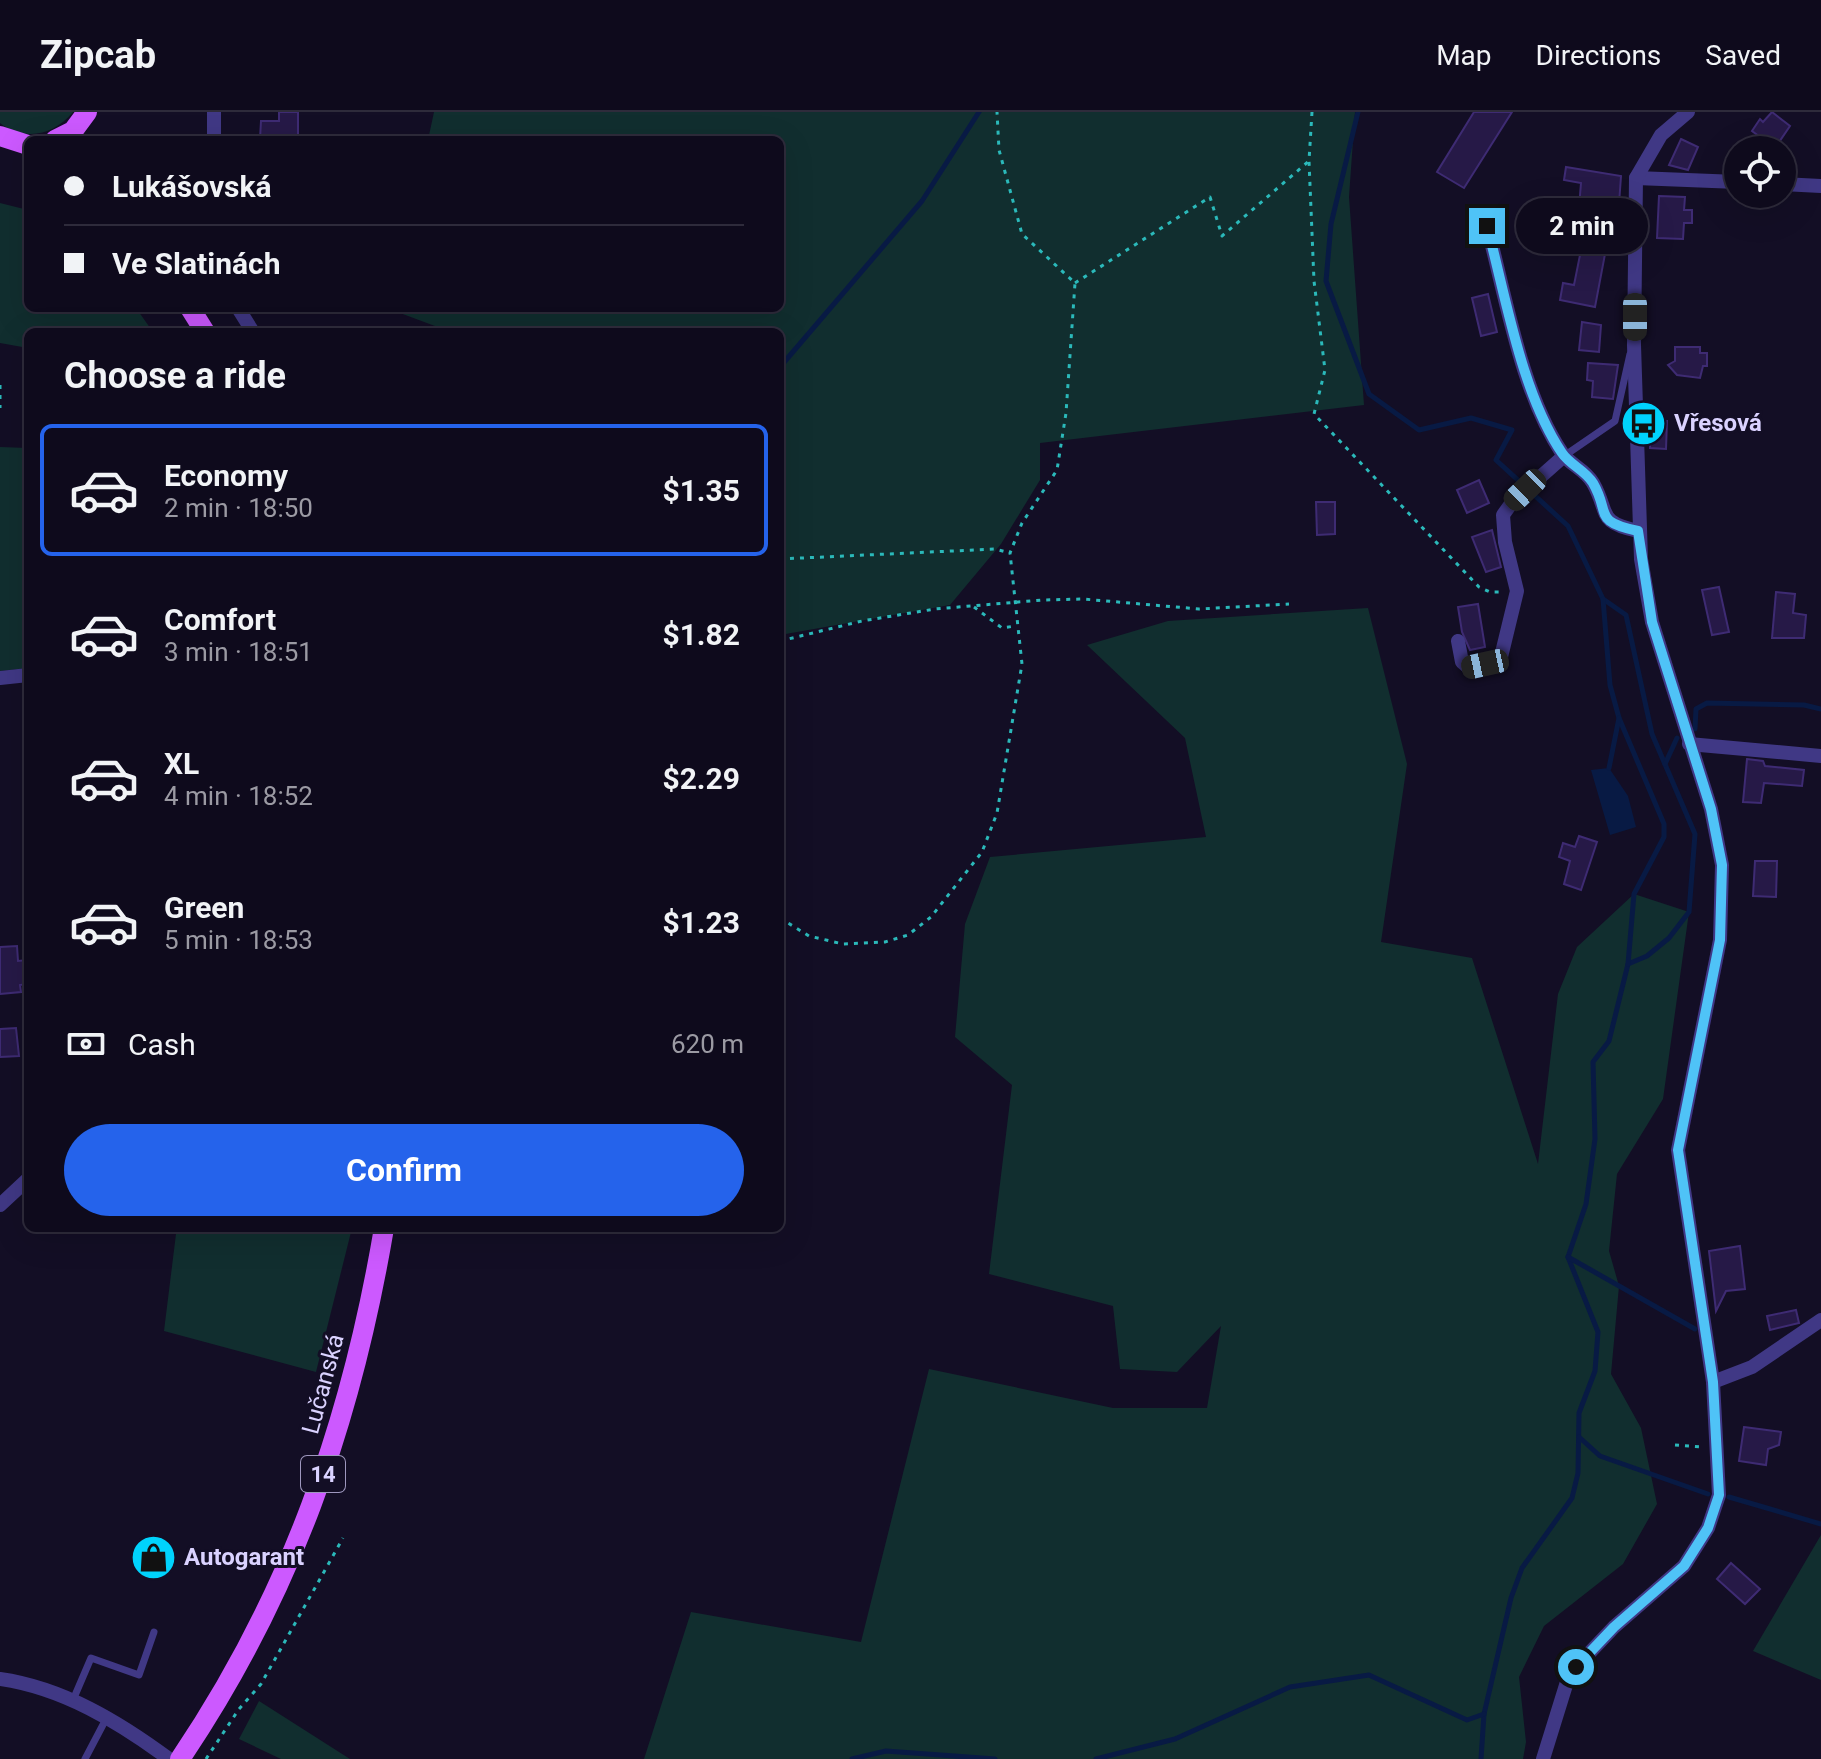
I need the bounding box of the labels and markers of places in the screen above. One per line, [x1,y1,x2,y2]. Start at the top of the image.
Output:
bus stop icon: Vřesová [1619,399,1667,447]
place label: Vřesová [1674,409,1762,437]
shop icon: Autogarant [129,1533,177,1581]
place label: Autogarant [184,1543,304,1571]

